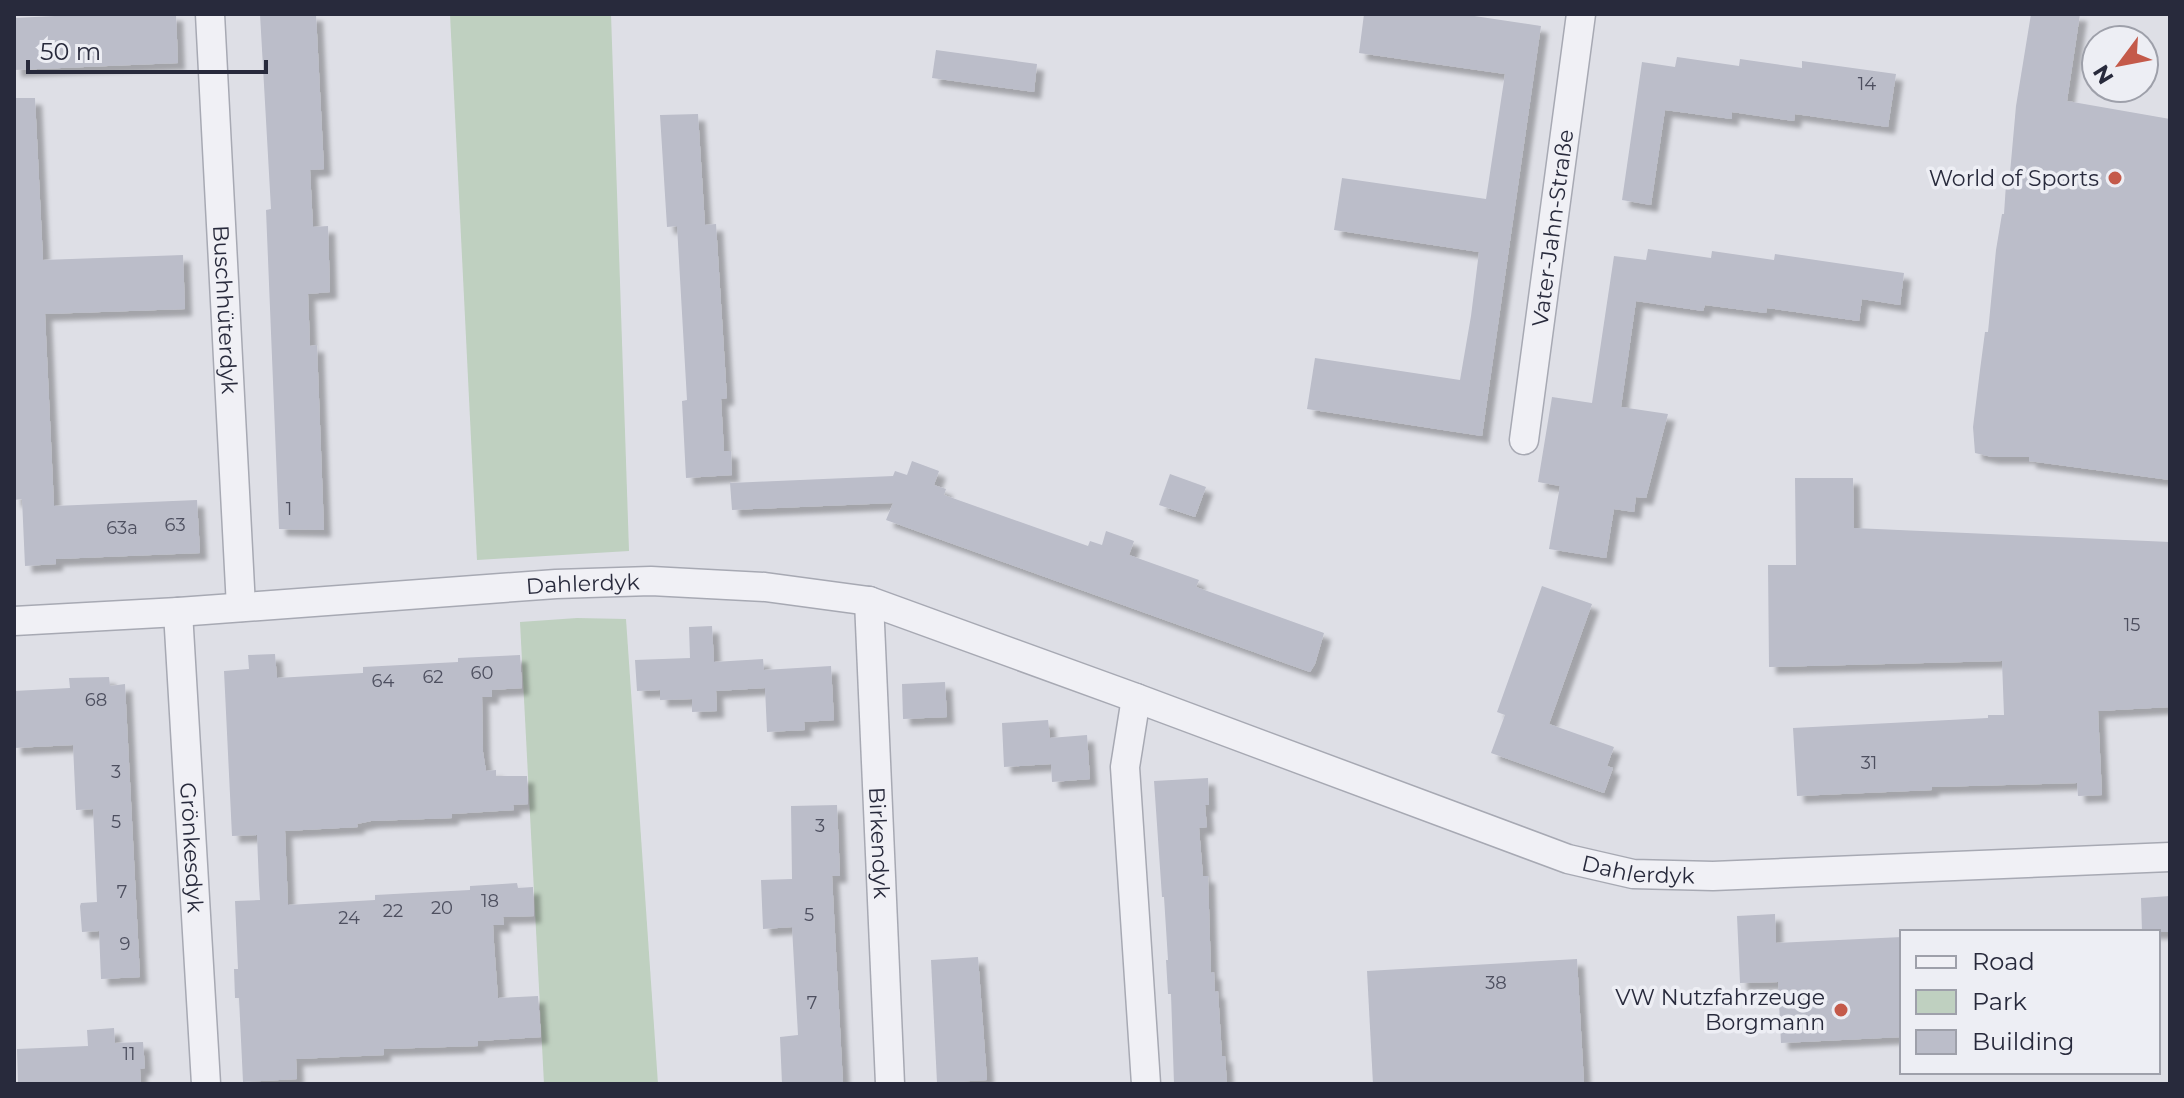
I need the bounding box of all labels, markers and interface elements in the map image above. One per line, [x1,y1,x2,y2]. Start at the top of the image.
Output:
scale bar [28,24,266,74]
north arrow [2080,24,2160,104]
text: 50 m [40,37,101,66]
text: N [2087,60,2120,89]
house number: 14 [1858,73,1876,95]
street label: Vater-Jahn-Straße [1526,128,1579,328]
place label: World of Sports [1929,165,2099,192]
marker: World of Sports [2106,169,2124,187]
street label: Buschhüterdyk [207,224,243,396]
house number: 1 [286,498,292,520]
house number: 63 [164,514,186,536]
house number: 63a [106,517,138,539]
street label: Dahlerdyk [525,568,641,600]
house number: 15 [2124,614,2140,636]
house number: 60 [471,662,493,684]
house number: 62 [422,666,444,688]
house number: 64 [372,670,395,692]
house number: 68 [85,689,107,711]
house number: 31 [1861,752,1877,774]
house number: 3 [111,761,121,783]
street label: Grönkesdyk [174,781,209,915]
street label: Birkendyk [863,786,895,900]
house number: 5 [111,811,121,833]
house number: 3 [815,815,825,837]
street label: Dahlerdyk [1579,850,1696,890]
house number: 7 [117,881,127,903]
house number: 18 [481,890,499,912]
house number: 20 [431,897,453,919]
house number: 22 [383,900,403,922]
house number: 5 [804,904,814,926]
house number: 24 [338,907,360,929]
legend [1900,930,2160,1074]
house number: 9 [120,933,131,955]
text: Road [1972,947,2035,976]
house number: 38 [1485,972,1507,994]
place label: VW Nutzfahrzeuge Borgmann [1615,984,1825,1036]
text: Park [1972,987,2027,1016]
house number: 7 [807,992,817,1014]
marker: VW Nutzfahrzeuge Borgmann [1832,1001,1850,1019]
text: Building [1972,1027,2075,1056]
house number: 11 [123,1043,136,1065]

